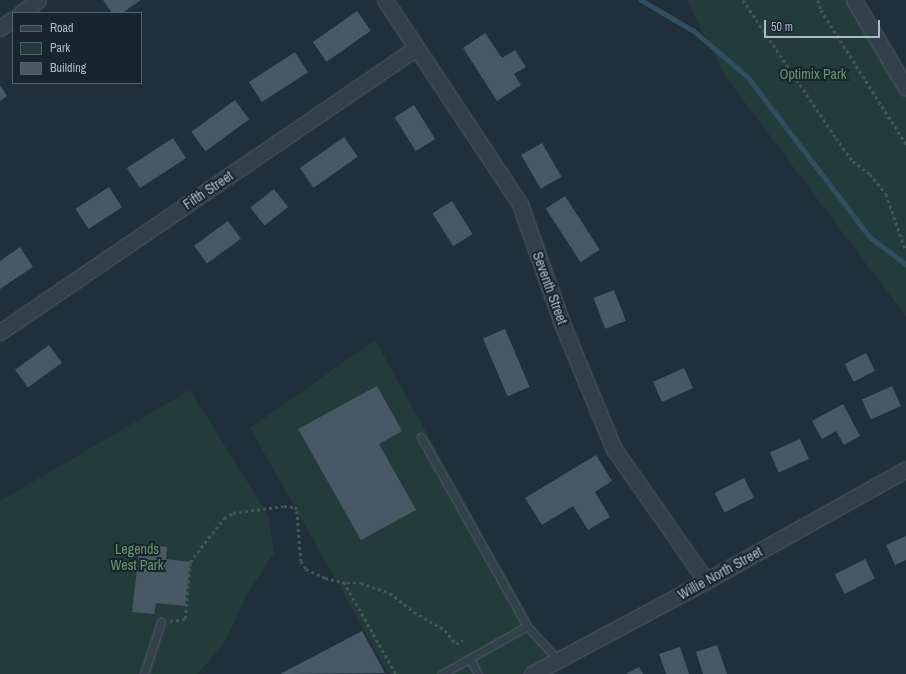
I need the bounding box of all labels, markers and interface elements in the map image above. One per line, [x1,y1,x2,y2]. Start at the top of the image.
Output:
legend [12,12,142,84]
scale bar [766,12,882,38]
text: 50 m [771,19,793,35]
text: Road [50,20,74,36]
text: Park [50,40,70,56]
text: Building [50,60,86,76]
park label: Optimix Park [780,66,846,82]
street label: Fifth Street [180,167,236,213]
street label: Seventh Street [529,249,571,327]
park label: Legends West Park [111,541,163,574]
street label: Willie North Street [675,543,765,603]

